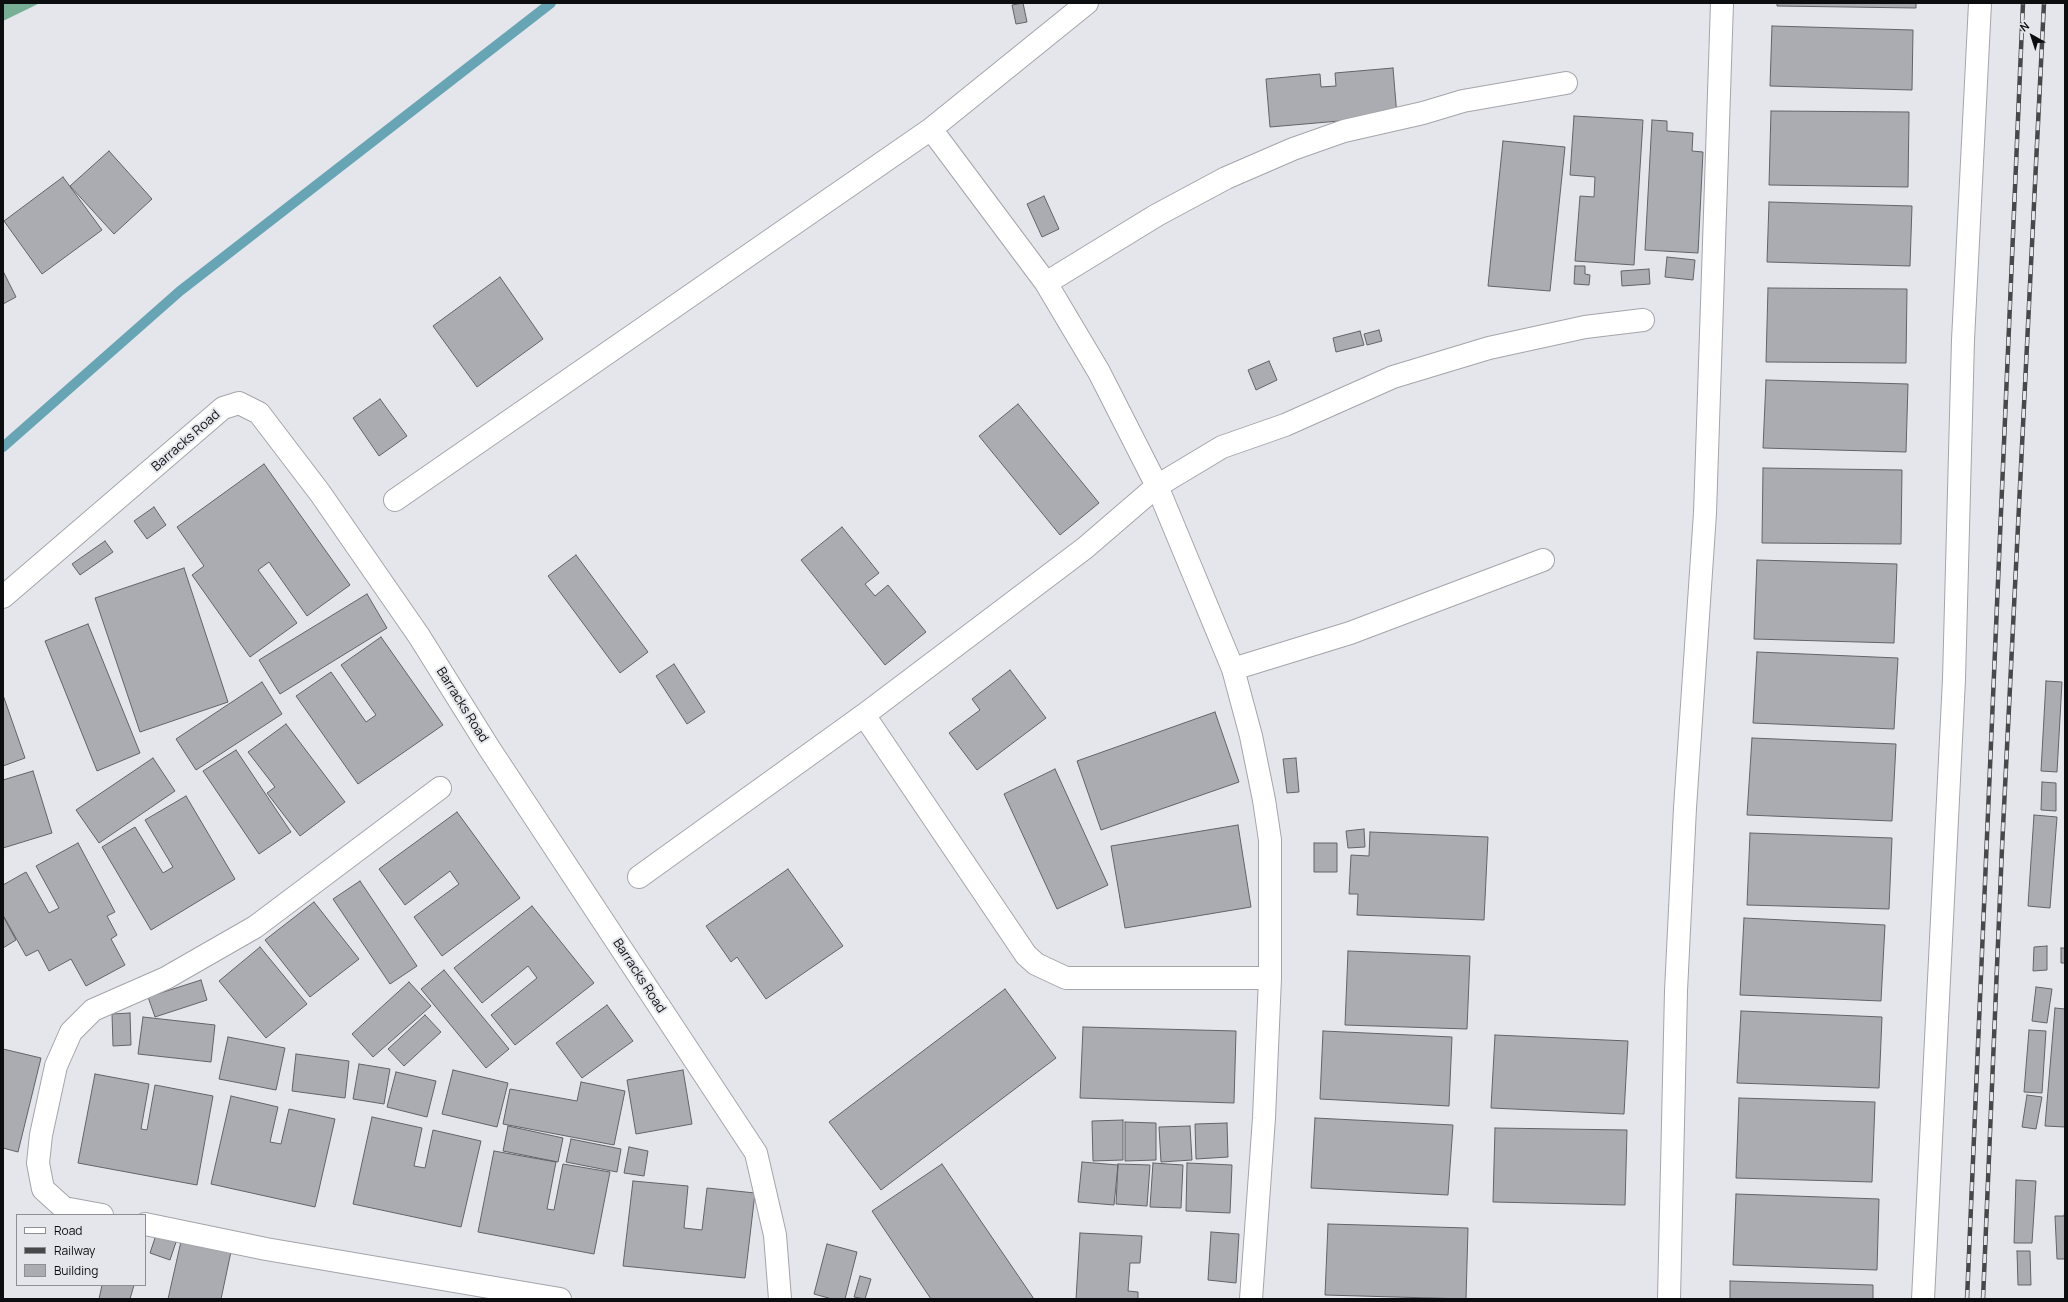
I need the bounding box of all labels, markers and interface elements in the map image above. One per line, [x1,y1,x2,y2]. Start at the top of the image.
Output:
north arrow [2012,16,2052,56]
text: N [2016,18,2032,35]
street label: Barracks Road [149,407,223,475]
street label: Barracks Road [433,665,491,745]
street label: Barracks Road [609,936,669,1016]
legend [16,1214,146,1286]
text: Road [54,1222,82,1239]
text: Railway [54,1242,95,1259]
text: Building [54,1262,98,1279]

